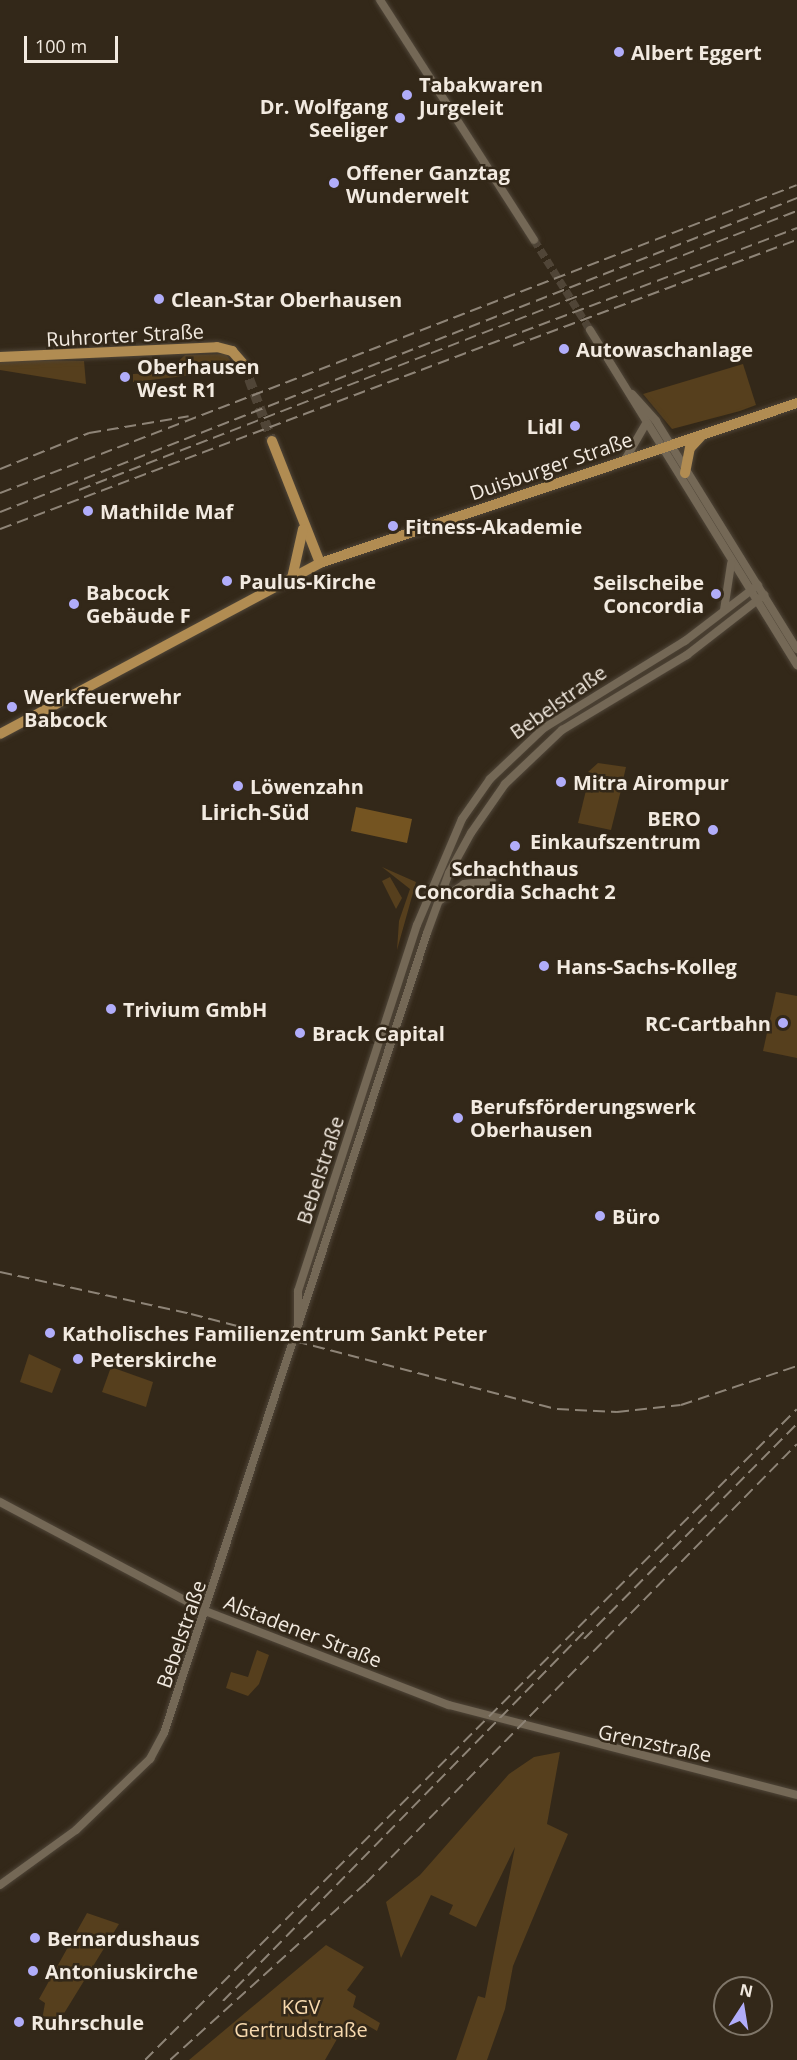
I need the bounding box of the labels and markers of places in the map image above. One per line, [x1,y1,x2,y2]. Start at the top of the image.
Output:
place label: Albert Eggert [631,40,762,64]
marker: Albert Eggert [612,45,626,59]
place label: Tabakwaren Jurgeleit [419,72,543,119]
marker: Tabakwaren Jurgeleit [400,88,414,102]
place label: Dr. Wolfgang Seeliger [260,94,388,141]
marker: Dr. Wolfgang Seeliger [393,111,407,125]
place label: Offener Ganztag Wunderwelt [346,160,510,207]
marker: Offener Ganztag Wunderwelt [327,176,341,190]
place label: Clean-Star Oberhausen [171,287,402,311]
marker: Clean-Star Oberhausen [152,292,166,306]
place label: Autowaschanlage [576,337,753,361]
marker: Autowaschanlage [557,342,571,356]
place label: Oberhausen West R1 [137,354,260,401]
marker: Oberhausen West R1 [118,370,132,384]
place label: Lidl [527,414,563,438]
marker: Lidl [568,419,582,433]
place label: Mathilde Maf [100,499,233,523]
marker: Mathilde Maf [81,504,95,518]
place label: Fitness-Akademie [405,514,582,538]
marker: Fitness-Akademie [386,519,400,533]
place label: Paulus-Kirche [239,569,376,593]
place label: Seilscheibe Concordia [593,570,704,617]
marker: Paulus-Kirche [220,574,234,588]
place label: Babcock Gebäude F [86,580,191,627]
marker: Seilscheibe Concordia [709,587,723,601]
marker: Babcock Gebäude F [67,597,81,611]
place label: Werkfeuerwehr Babcock [24,684,181,731]
marker: Werkfeuerwehr Babcock [5,700,19,714]
place label: Mitra Airompur [573,770,729,794]
place label: Löwenzahn [250,774,364,798]
marker: Mitra Airompur [554,775,568,789]
marker: Löwenzahn [231,779,245,793]
place label: BERO Einkaufszentrum [530,807,701,854]
marker: BERO Einkaufszentrum [706,823,720,837]
marker: Schachthaus Concordia Schacht 2 [508,839,522,853]
place label: Schachthaus Concordia Schacht 2 [414,856,616,903]
place label: Hans-Sachs-Kolleg [556,954,737,978]
marker: Hans-Sachs-Kolleg [537,959,551,973]
place label: Trivium GmbH [123,997,267,1021]
marker: Trivium GmbH [104,1002,118,1016]
place label: RC-Cartbahn [645,1011,771,1035]
marker: RC-Cartbahn [776,1016,790,1030]
place label: Brack Capital [312,1021,445,1045]
marker: Brack Capital [293,1026,307,1040]
place label: Berufsförderungswerk Oberhausen [470,1094,696,1141]
marker: Berufsförderungswerk Oberhausen [451,1111,465,1125]
place label: Büro [612,1204,660,1228]
marker: Büro [593,1209,607,1223]
place label: Katholisches Familienzentrum Sankt Peter [62,1321,487,1345]
marker: Katholisches Familienzentrum Sankt Peter [43,1326,57,1340]
place label: Peterskirche [90,1347,217,1371]
marker: Peterskirche [71,1352,85,1366]
place label: Bernardushaus [47,1926,200,1950]
marker: Bernardushaus [28,1931,42,1945]
place label: Antoniuskirche [45,1959,198,1983]
marker: Antoniuskirche [26,1964,40,1978]
place label: Ruhrschule [31,2010,144,2034]
marker: Ruhrschule [12,2015,26,2029]

